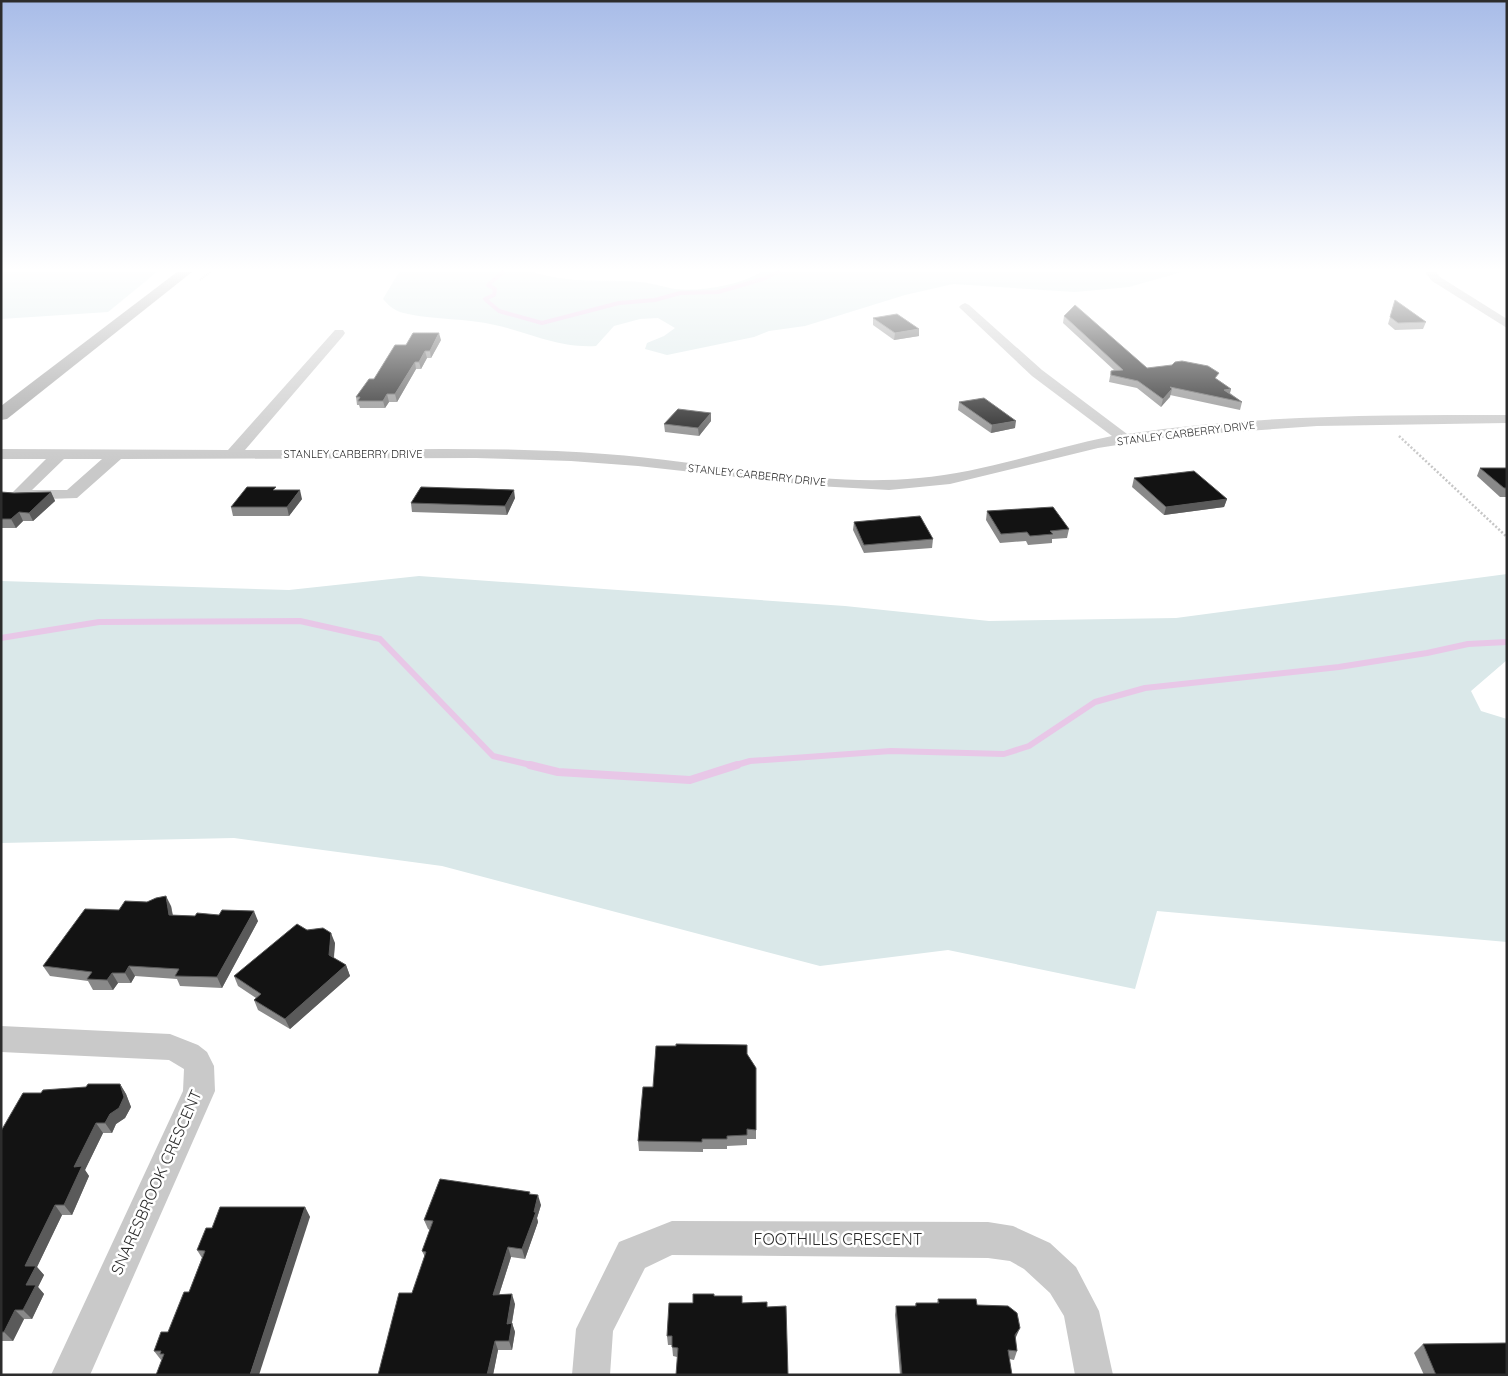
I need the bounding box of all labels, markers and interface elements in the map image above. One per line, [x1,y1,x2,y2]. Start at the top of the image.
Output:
street label: STANLEY CARBERRY DRIVE [1116,418,1256,448]
street label: STANLEY CARBERRY DRIVE [284,447,423,461]
street label: STANLEY CARBERRY DRIVE [687,461,827,489]
street label: SNARESBROOK CRESCENT [106,1086,206,1278]
street label: FOOTHILLS CRESCENT [754,1229,923,1249]

